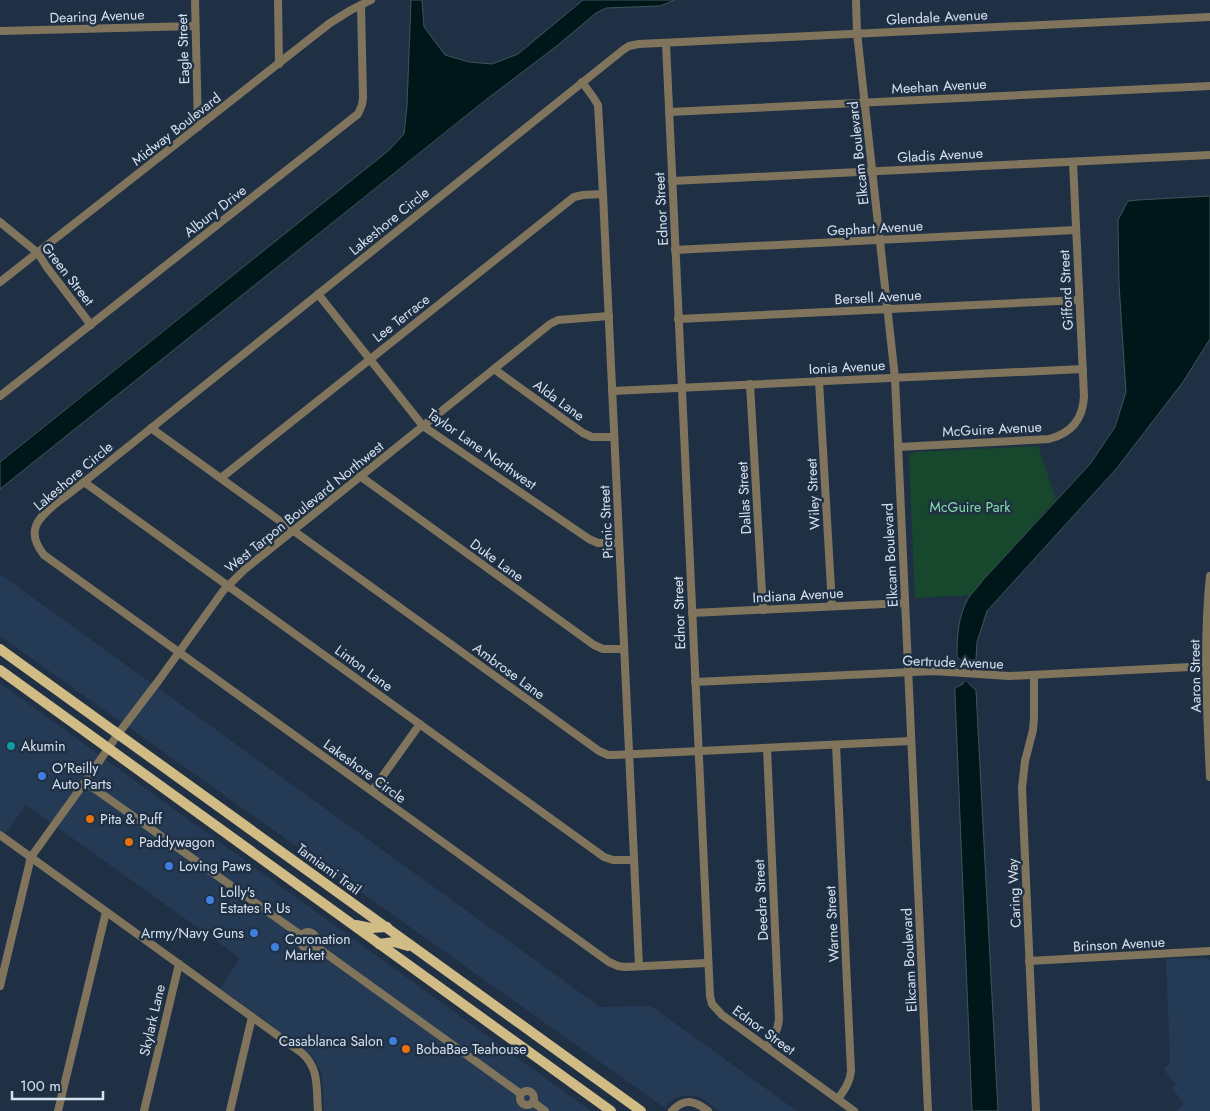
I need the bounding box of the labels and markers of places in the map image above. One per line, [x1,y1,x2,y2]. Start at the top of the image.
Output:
place label: Akumin [21,736,66,756]
marker: Akumin [5,740,17,752]
place label: O'Reilly Auto Parts [52,758,112,794]
marker: O'Reilly Auto Parts [36,770,48,782]
place label: Pita & Puff [100,809,163,829]
marker: Pita & Puff [84,813,96,825]
place label: Paddywagon [139,832,215,852]
marker: Paddywagon [123,836,135,848]
place label: Loving Paws [179,856,251,876]
marker: Loving Paws [163,860,175,872]
place label: Lolly's Estates R Us [220,882,291,918]
marker: Lolly's Estates R Us [204,894,216,906]
place label: Army/Navy Guns [141,923,244,943]
marker: Army/Navy Guns [248,927,260,939]
place label: Coronation Market [285,929,351,965]
marker: Coronation Market [269,941,281,953]
place label: Casablanca Salon [279,1031,383,1051]
marker: Casablanca Salon [387,1035,399,1047]
place label: BobaBae Teahouse [416,1039,526,1059]
marker: BobaBae Teahouse [400,1043,412,1055]

